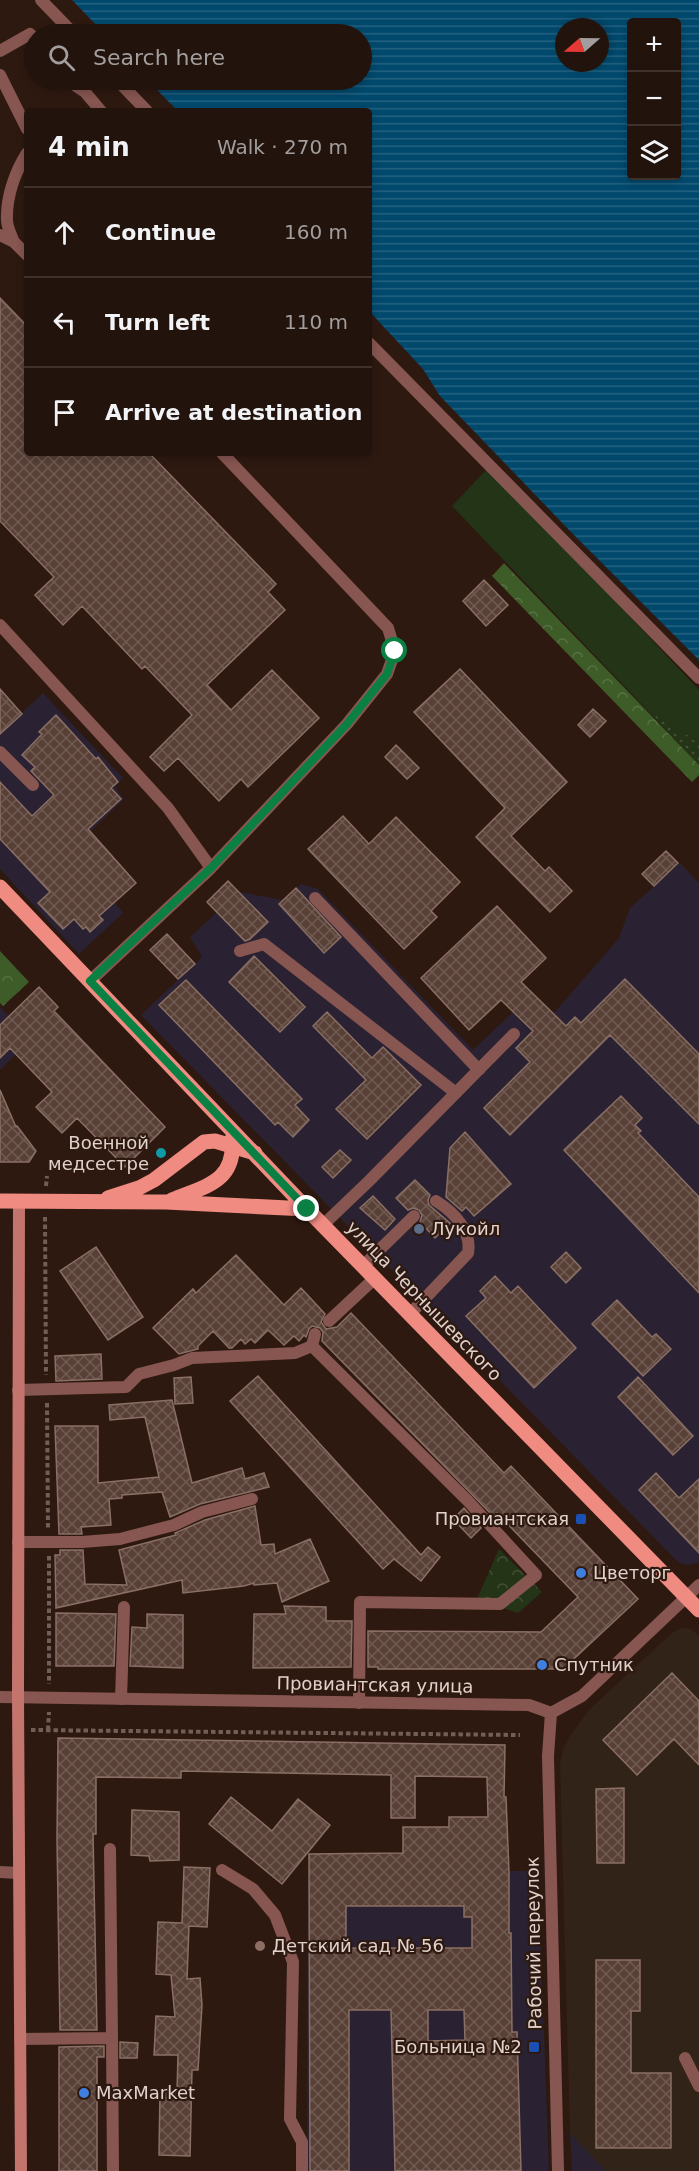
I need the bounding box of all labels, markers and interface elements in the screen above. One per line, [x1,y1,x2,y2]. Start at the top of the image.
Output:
north arrow [555,18,609,72]
map controls [627,18,681,180]
button: + [627,18,681,72]
search box [24,24,372,90]
icon: search [45,41,78,74]
text: Search here [93,45,225,70]
button: − [627,72,681,126]
button: layers [627,126,681,180]
text: 4 min [48,132,130,162]
text: Walk · 270 m [217,135,348,159]
icon: ahead [48,216,81,249]
text: Continue [105,220,216,245]
text: 160 m [284,220,348,244]
icon: left [48,306,81,339]
text: Turn left [105,310,210,335]
text: 110 m [284,310,348,334]
icon: arrive [48,396,81,429]
text: Arrive at destination [105,400,362,425]
route start [381,637,407,663]
place label: Военной медсестре [48,1132,149,1174]
marker: Военной медсестре [154,1146,168,1160]
route end [293,1195,319,1221]
street label: улица Чернышевского [342,1216,506,1385]
place label: Лукойл [431,1218,500,1239]
marker: Лукойл [412,1222,426,1236]
place label: Провиантская [435,1508,569,1529]
marker: Провиантская [574,1512,588,1526]
place label: Цветорг [593,1562,671,1583]
marker: Цветорг [574,1566,588,1580]
place label: Спутник [554,1654,634,1675]
marker: Спутник [535,1658,549,1672]
street label: Провиантская улица [276,1672,474,1697]
street label: Рабочий переулок [521,1856,546,2030]
place label: Детский сад № 56 [272,1935,444,1956]
marker: Детский сад № 56 [253,1939,267,1953]
place label: Больница №2 [394,2036,522,2057]
marker: Больница №2 [527,2040,541,2054]
place label: MaxMarket [96,2082,195,2103]
marker: MaxMarket [77,2086,91,2100]

